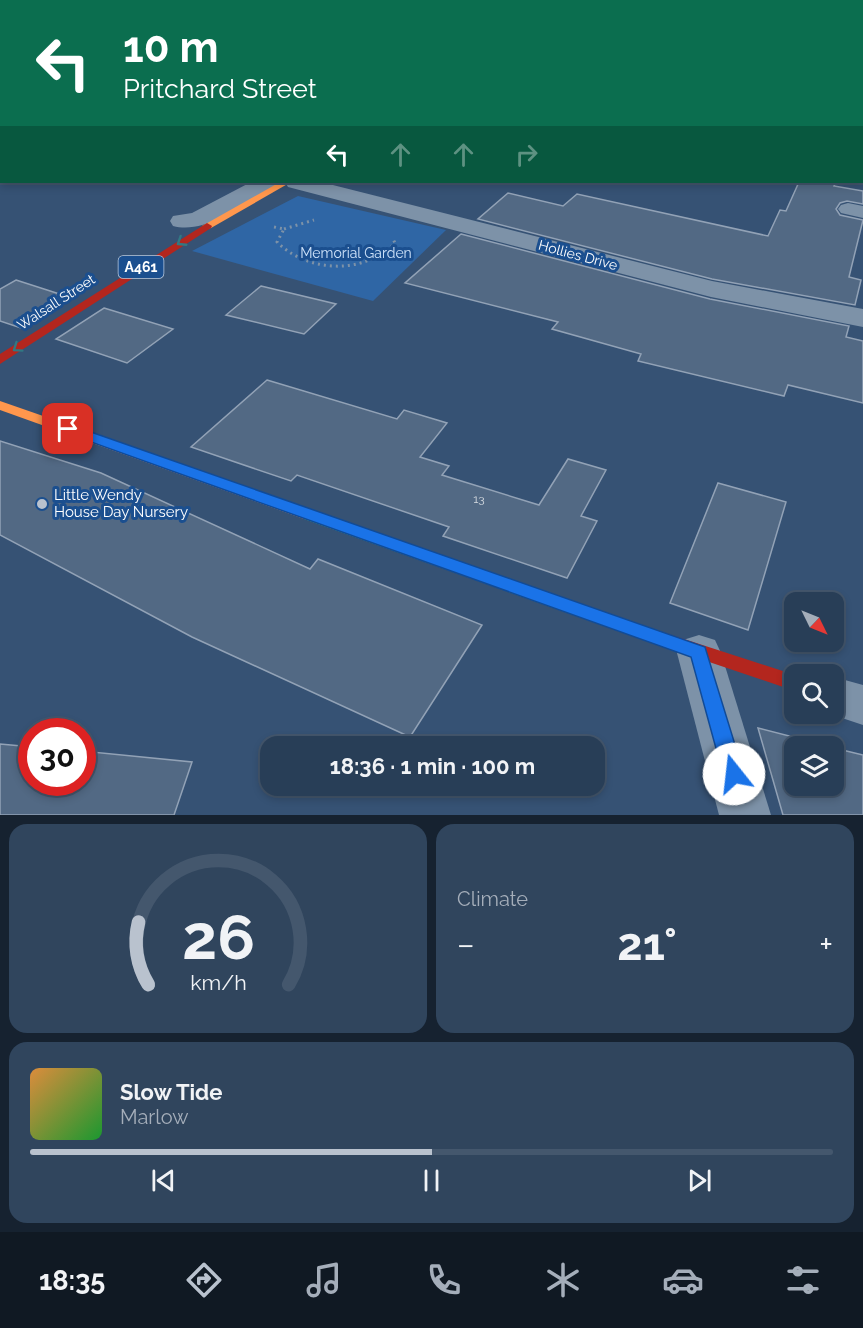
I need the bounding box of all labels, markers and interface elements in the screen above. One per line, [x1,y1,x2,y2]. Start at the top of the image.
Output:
text: 10 m [123,23,219,72]
icon: left [24,24,102,102]
text: Pritchard Street [123,73,317,104]
icon: left [321,138,354,171]
icon: ahead [384,138,417,171]
icon: ahead [447,138,480,171]
icon: right [510,138,543,171]
one-way arrow [176,234,187,245]
street label: Hollies Drive [537,237,619,273]
park label: Memorial Garden [300,245,412,261]
road number: A461 [118,256,164,278]
street label: Walsall Street [14,271,98,333]
one-way arrow [13,341,24,352]
pin [42,403,93,454]
icon: arrive [51,412,84,445]
place label: Little Wendy House Day Nursery [54,486,188,521]
house number: 13 [473,492,485,506]
marker: Little Wendy House Day Nursery [35,497,49,511]
north arrow [784,592,844,652]
map controls [784,592,844,796]
button: search [784,664,844,724]
speed limit sign: 30 [18,718,96,796]
button: layers [784,736,844,796]
position arrow [702,742,766,806]
text: 18:36 · 1 min · 100 m [330,753,535,779]
text: Climate [457,887,528,911]
text: 26 [181,900,255,974]
text: 21° [617,918,677,971]
text: − [457,925,475,964]
text: + [819,925,833,964]
text: km/h [190,971,246,996]
text: Slow Tide [120,1079,222,1105]
text: Marlow [120,1105,189,1129]
icon: previous [147,1164,180,1197]
icon: pause [415,1164,448,1197]
icon: next [683,1164,716,1197]
icon: directions [183,1259,225,1301]
icon: music [303,1259,345,1301]
icon: phone [423,1259,465,1301]
icon: climate [542,1259,584,1301]
icon: car [662,1259,704,1301]
icon: filters [782,1259,824,1301]
text: 18:35 [39,1265,105,1296]

